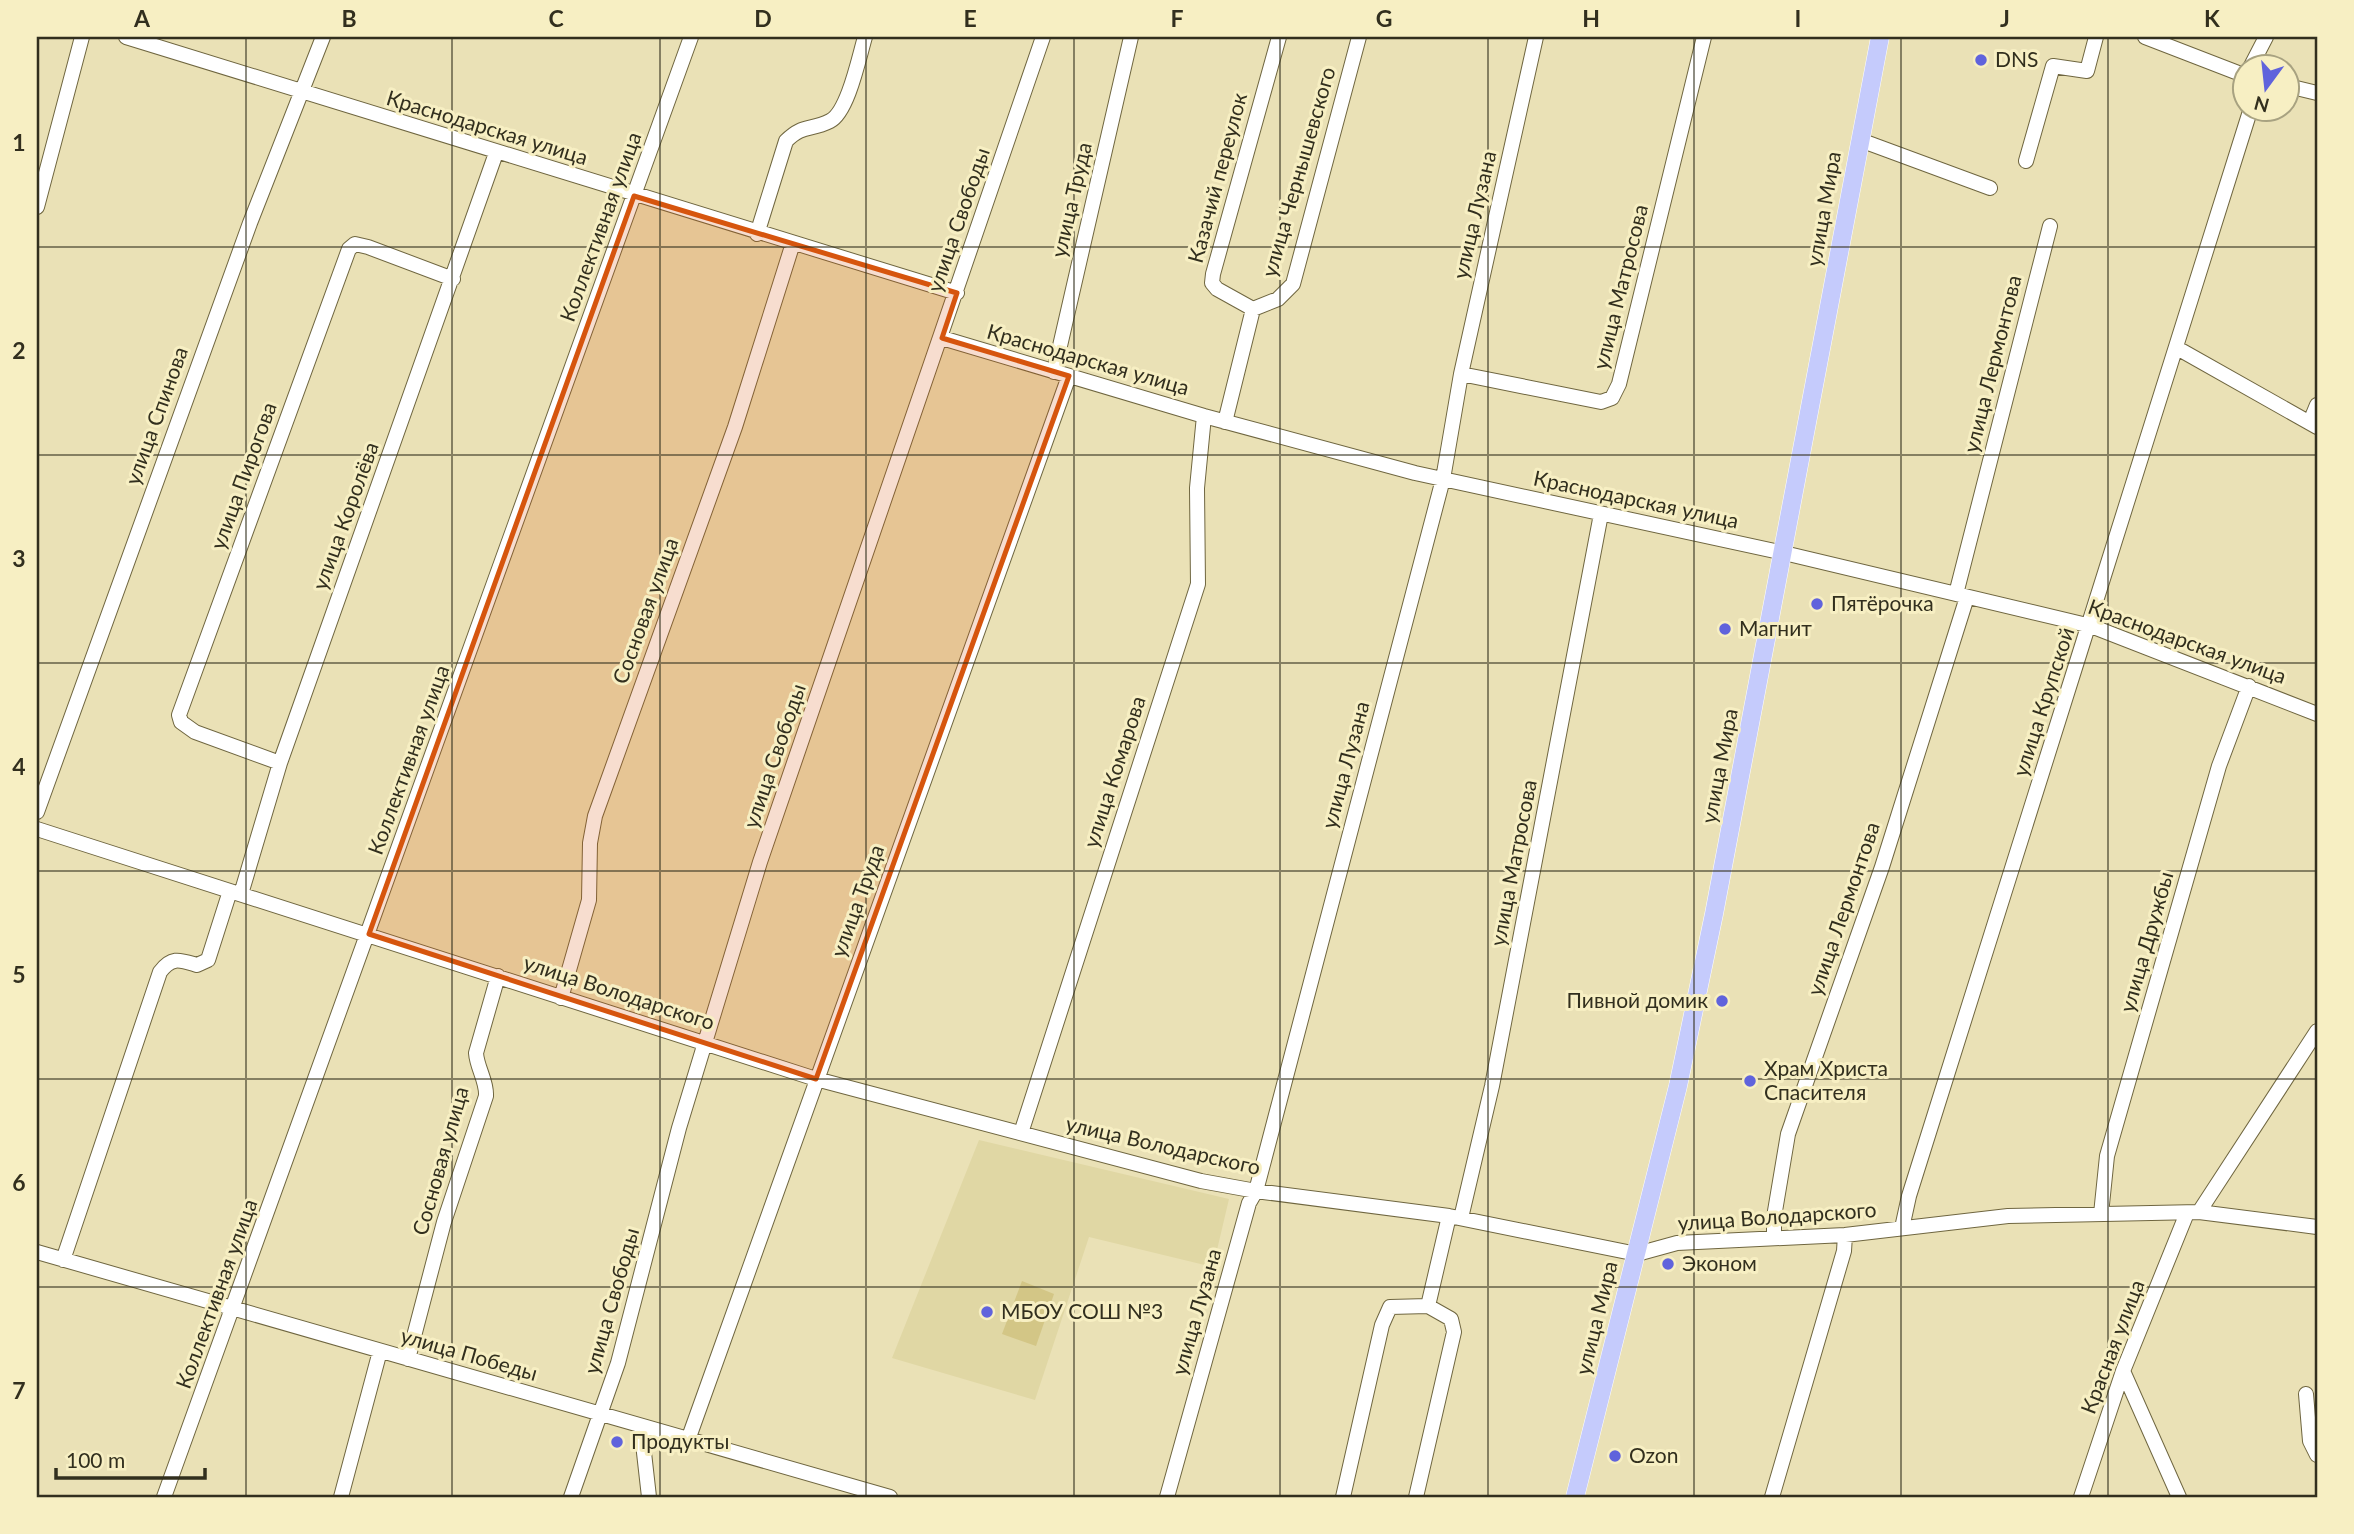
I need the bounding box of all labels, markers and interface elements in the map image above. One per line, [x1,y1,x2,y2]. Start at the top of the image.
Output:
text: A [133,4,151,32]
text: B [341,4,357,32]
text: C [548,4,564,32]
text: D [754,4,772,32]
text: E [963,4,977,32]
text: F [1170,4,1184,32]
text: G [1376,4,1392,32]
text: H [1582,4,1600,32]
text: I [1795,4,1801,32]
text: J [2000,4,2010,32]
text: K [2204,4,2220,32]
place label: DNS [1995,46,2038,71]
marker: DNS [1973,52,1989,68]
north arrow [2232,52,2302,122]
street label: улица Чернышевского [1256,64,1340,280]
street label: Краснодарская улица [384,84,591,169]
street label: Казачий переулок [1182,90,1251,265]
text: N [2251,92,2272,118]
text: 1 [12,128,26,156]
street label: Коллективная улица [554,128,646,325]
street label: улица Труда [1045,140,1096,260]
street label: улица Свободы [921,144,994,295]
street label: улица Лузана [1447,148,1500,281]
street label: улица Мира [1800,149,1845,268]
street label: улица Матросова [1587,202,1652,372]
street label: улица Лермонтова [1957,272,2026,455]
street label: Краснодарская улица [984,318,1192,399]
text: 2 [12,336,26,364]
street label: улица Спинова [119,343,192,488]
street label: улица Пирогова [204,399,281,552]
street label: улица Королёва [306,438,383,593]
street label: Краснодарская улица [1531,465,1741,532]
street label: Сосновая улица [607,534,683,687]
text: 3 [12,544,26,572]
place label: Пятёрочка [1831,590,1934,615]
street label: Краснодарская улица [2085,593,2290,688]
marker: Пятёрочка [1809,596,1825,612]
place label: Магнит [1739,615,1812,640]
marker: Магнит [1717,621,1733,637]
street label: улица Крупской [2007,624,2078,779]
street label: Коллективная улица [362,661,454,858]
street label: улица Свободы [737,680,810,831]
street label: улица Комарова [1077,693,1150,850]
street label: улица Лузана [1316,698,1374,831]
street label: улица Мира [1695,706,1742,825]
text: 4 [12,752,26,780]
street label: улица Матросова [1484,777,1541,948]
street label: улица Лермонтова [1801,818,1884,999]
street label: улица Труда [825,841,888,960]
street label: улица Дружбы [2114,868,2178,1015]
street label: улица Володарского [521,949,718,1034]
text: 5 [12,960,26,988]
place label: Пивной домик [1567,987,1708,1012]
marker: Пивной домик [1714,993,1730,1009]
place label: Храм Христа Спасителя [1764,1055,1888,1104]
marker: Храм Христа Спасителя [1742,1073,1758,1089]
street label: Сосновая улица [406,1083,473,1238]
street label: улица Володарского [1063,1110,1263,1179]
text: 6 [12,1168,26,1196]
street label: Коллективная улица [170,1195,262,1392]
street label: улица Володарского [1677,1196,1877,1235]
street label: улица Свободы [578,1225,643,1377]
street label: улица Лузана [1166,1245,1226,1378]
place label: Эконом [1682,1250,1757,1275]
marker: Эконом [1660,1256,1676,1272]
street label: улица Мира [1569,1258,1622,1377]
street label: Красная улица [2075,1276,2149,1417]
place label: МБОУ СОШ №3 [1001,1298,1163,1323]
marker: МБОУ СОШ №3 [979,1304,995,1320]
street label: улица Победы [398,1322,541,1385]
text: 7 [12,1376,26,1404]
place label: Продукты [631,1428,730,1453]
marker: Продукты [609,1434,625,1450]
scale bar [56,1436,205,1480]
place label: Ozon [1629,1442,1679,1467]
text: 100 m [66,1447,125,1472]
marker: Ozon [1607,1448,1623,1464]

